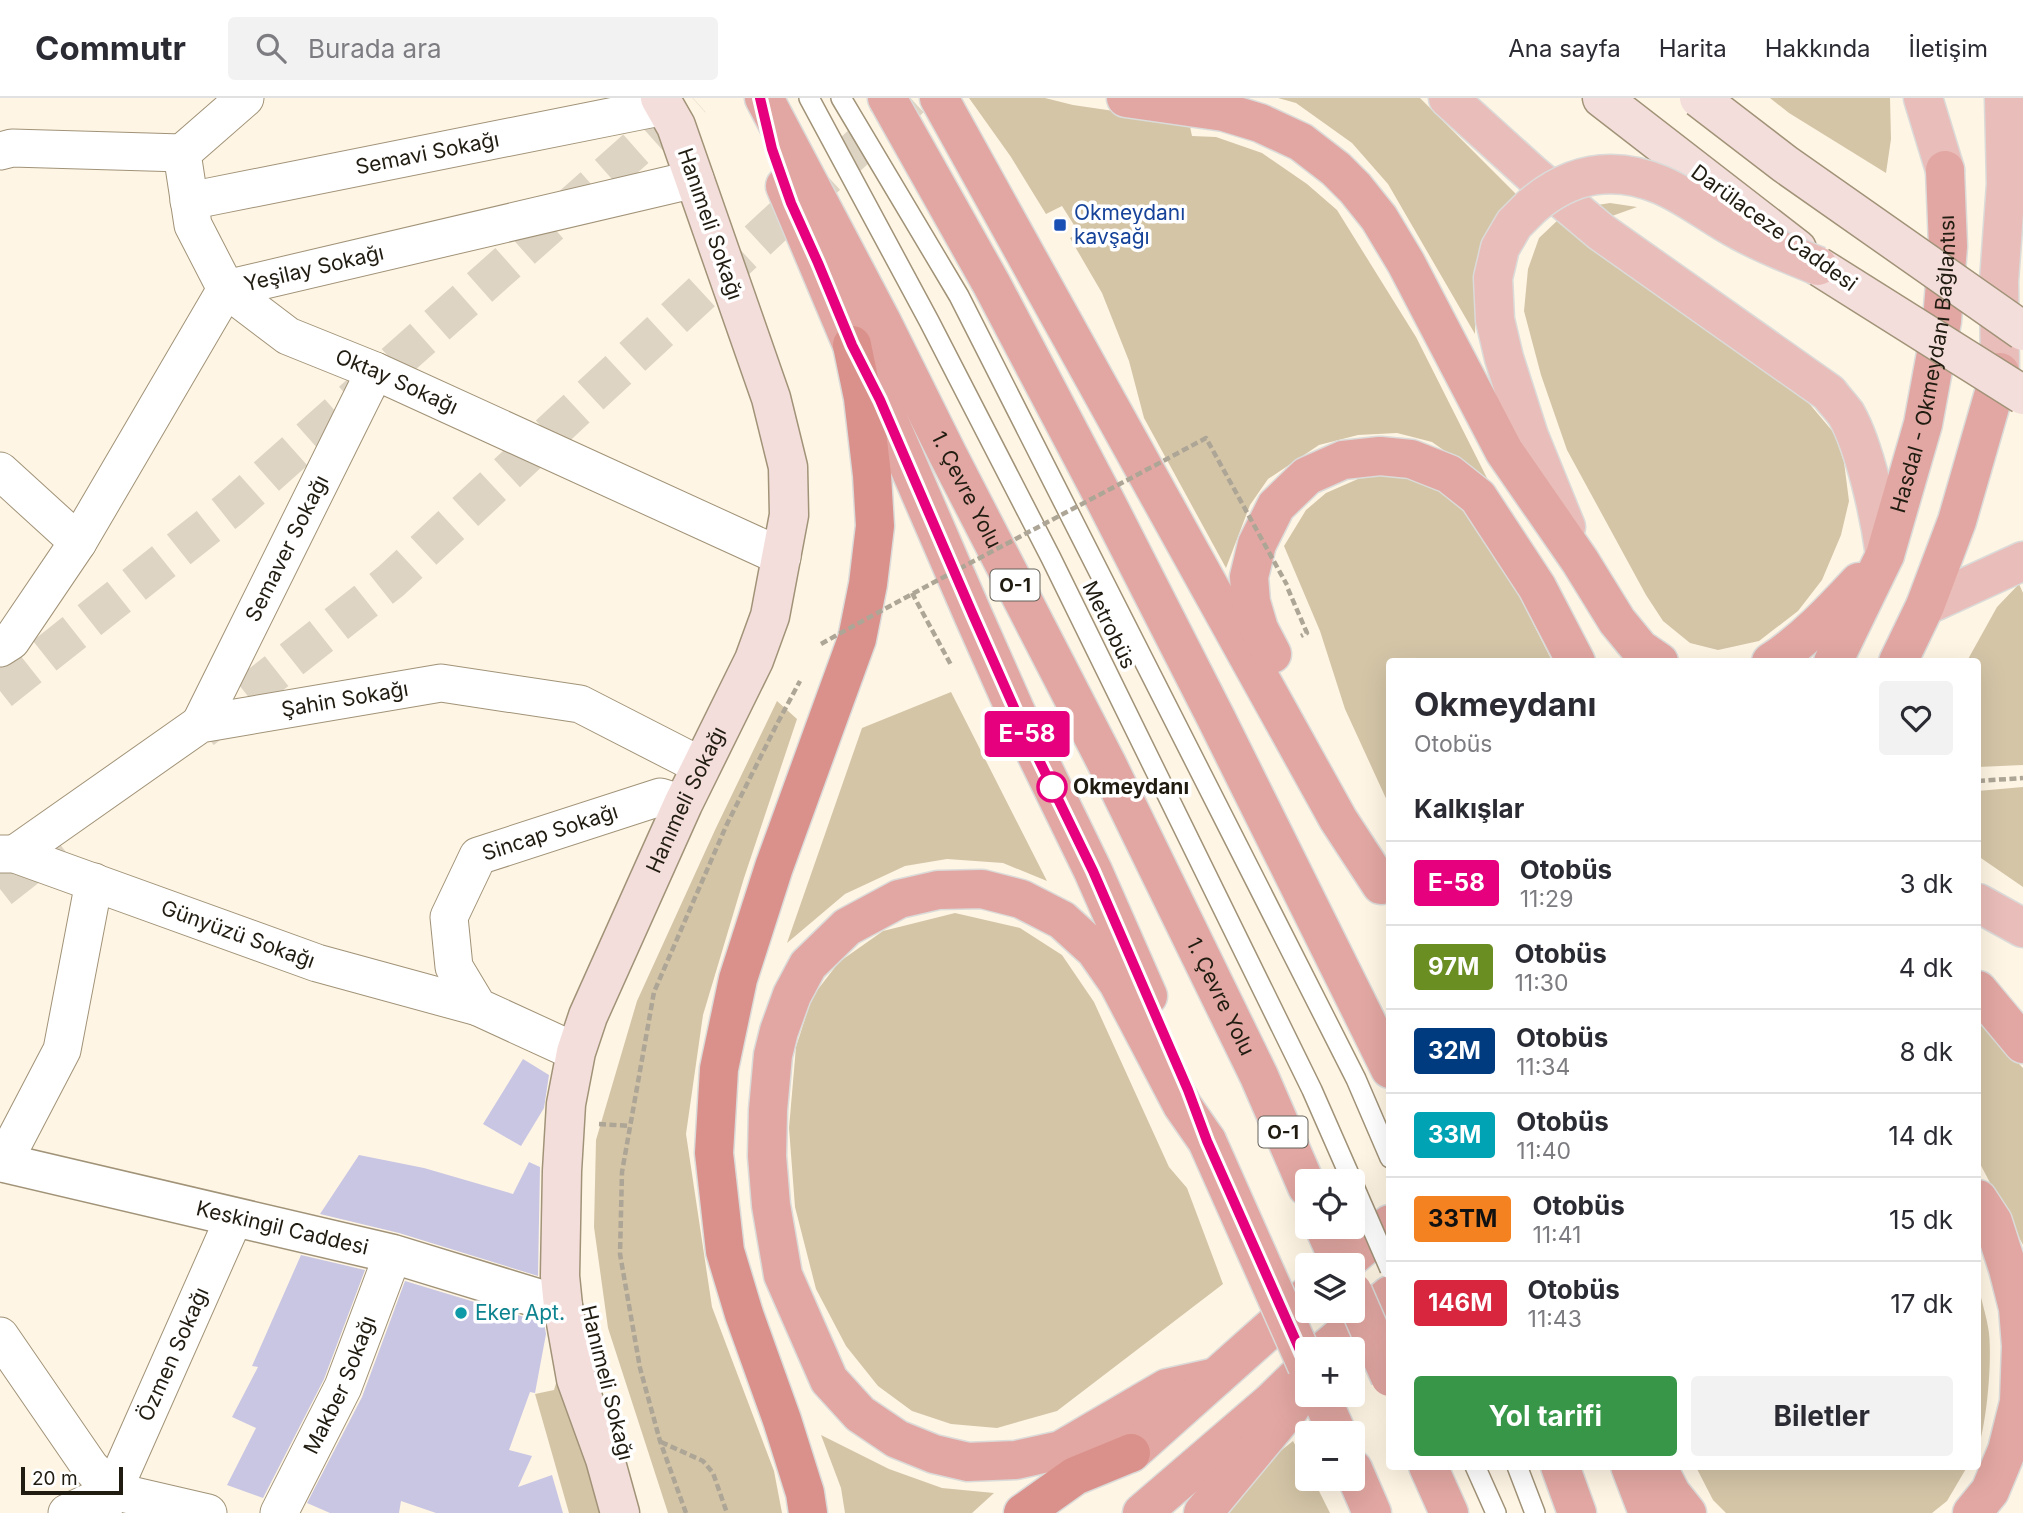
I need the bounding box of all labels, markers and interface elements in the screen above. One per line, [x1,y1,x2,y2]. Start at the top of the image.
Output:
search box [228,17,718,80]
text: Commutr [35,28,186,68]
icon: search [252,29,290,67]
text: Burada ara [308,33,442,64]
text: Ana sayfa [1508,34,1621,63]
text: Harita [1659,34,1727,63]
text: Hakkında [1765,34,1871,63]
text: İletişim [1909,34,1988,63]
street label: Semavi Sokağı [353,126,501,179]
street label: Hanımeli Sokağı [673,145,748,303]
street label: Darülaceze Caddesi [1687,159,1862,296]
place label: Okmeydanı kavşağı [1074,200,1185,249]
street label: Hasdal - Okmeydanı Bağlantısı [1885,214,1960,516]
marker: Okmeydanı kavşağı [1052,217,1068,233]
street label: Yeşilay Sokağı [241,239,386,296]
street label: Oktay Sokağı [332,343,462,419]
street label: 1. Çevre Yolu [926,427,1007,552]
street label: Semaver Sokağı [240,471,333,626]
road number: O-1 [990,570,1040,600]
street label: Metrobüs [1077,577,1141,673]
street label: Şahin Sokağı [279,676,410,722]
button: heart [1879,681,1953,755]
text: Okmeydanı [1414,684,1596,724]
line badge: E-58 [978,711,1076,757]
text: E-58 [999,719,1055,748]
street label: Hanımeli Sokağı [641,722,731,877]
text: Otobüs [1414,730,1493,758]
marker: Okmeydanı [1037,772,1067,802]
place label: Okmeydanı [1073,774,1189,799]
text: Kalkışlar [1414,793,1524,824]
street label: Sincap Sokağı [479,799,621,866]
text: Otobüs [1520,854,1612,885]
text: E-58 [1428,868,1485,897]
text: 3 dk [1899,868,1953,899]
text: 11:29 [1520,885,1573,913]
street label: Günyüzü Sokağı [158,895,318,973]
street label: 1. Çevre Yolu [1182,933,1260,1059]
text: Otobüs [1514,938,1607,969]
text: 97M [1428,952,1479,981]
text: 4 dk [1899,952,1953,983]
text: 11:30 [1514,969,1569,997]
text: Otobüs [1516,1022,1608,1053]
text: 32M [1428,1036,1481,1065]
text: 8 dk [1899,1036,1953,1067]
text: 11:34 [1516,1053,1570,1081]
text: Otobüs [1516,1106,1609,1137]
road number: O-1 [1258,1116,1308,1148]
text: 33M [1428,1120,1481,1149]
text: 14 dk [1888,1120,1953,1151]
text: 11:40 [1516,1137,1571,1165]
map controls [1295,1169,1365,1491]
button: locate [1295,1169,1365,1239]
text: Otobüs [1532,1190,1625,1221]
street label: Keskingil Caddesi [194,1195,371,1260]
text: 33TM [1428,1204,1497,1233]
text: 15 dk [1889,1204,1953,1235]
text: 11:41 [1532,1221,1581,1249]
button: layers [1295,1253,1365,1323]
text: Otobüs [1528,1274,1620,1305]
street label: Özmen Sokağı [132,1283,214,1425]
text: 146M [1428,1288,1493,1317]
text: 17 dk [1890,1288,1953,1319]
place label: Eker Apt. [475,1300,565,1325]
street label: Hanımeli Sokağı [576,1303,639,1463]
marker: Eker Apt. [453,1305,469,1321]
text: 11:43 [1528,1305,1582,1333]
street label: Makber Sokağı [298,1312,381,1458]
button: + [1295,1337,1365,1407]
button: Yol tarifi [1414,1376,1677,1456]
button: Biletler [1691,1376,1953,1456]
button: − [1295,1421,1365,1491]
scale bar [21,1464,122,1496]
text: 20 m [32,1467,78,1490]

